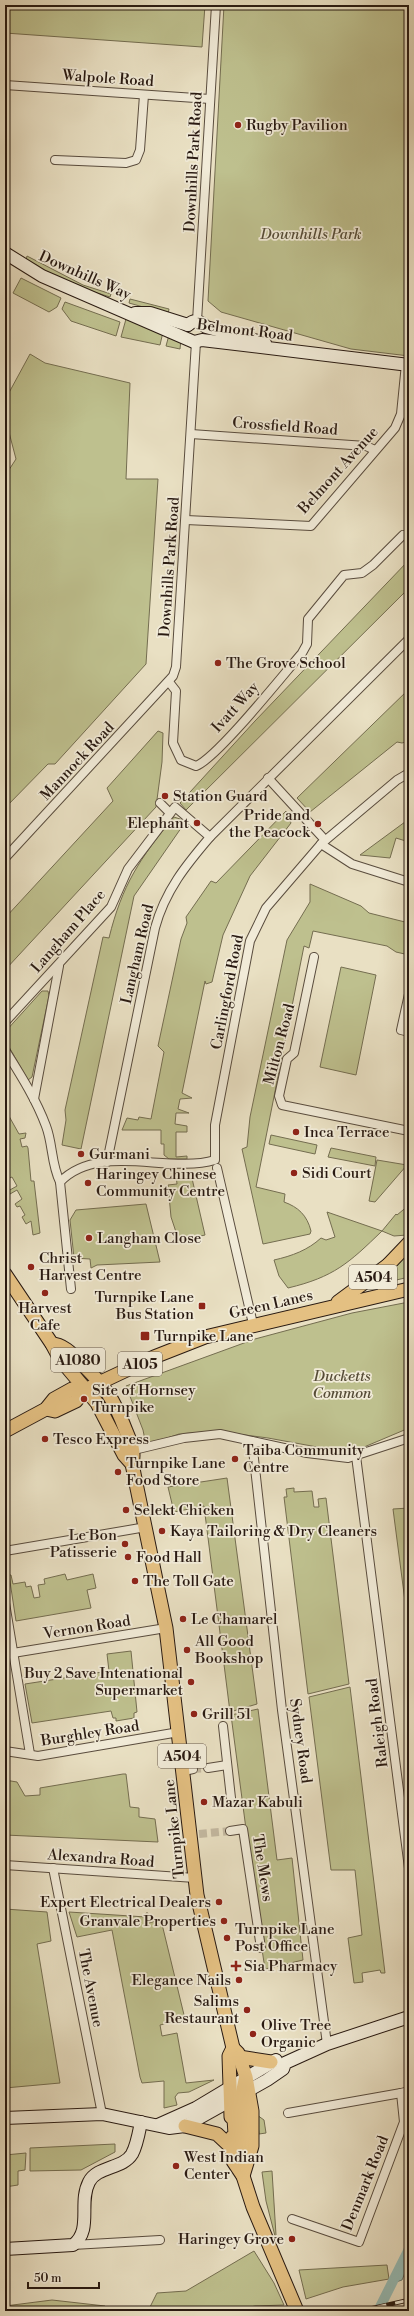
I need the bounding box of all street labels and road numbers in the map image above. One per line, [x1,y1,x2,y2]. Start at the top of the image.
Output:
street label: Walpole Road [61,66,155,91]
street label: Downhills Park Road [180,91,207,233]
street label: Downhills Way [36,247,134,305]
street label: Belmont Road [195,315,294,346]
street label: Crossfield Road [232,413,339,440]
street label: Belmont Avenue [294,423,383,519]
street label: Downhills Park Road [155,496,184,638]
street label: Ivatt Way [208,677,264,737]
street label: Mannock Road [36,718,119,805]
street label: Langham Place [27,886,110,977]
street label: Langham Road [117,902,158,1006]
street label: Carlingford Road [207,933,248,1051]
street label: Milton Road [260,1001,300,1087]
road number: A504 [349,1265,397,1289]
street label: Green Lanes [227,1286,315,1323]
road number: A1080 [51,1348,105,1372]
road number: A105 [118,1352,162,1376]
street label: Vernon Road [41,1611,132,1644]
street label: Raleigh Road [363,1677,392,1769]
street label: Sydney Road [285,1697,316,1785]
street label: Burghley Road [39,1716,141,1751]
road number: A504 [158,1744,206,1768]
street label: Turnpike Lane [160,1778,189,1879]
street label: The Mews [248,1833,277,1903]
street label: Alexandra Road [46,1845,156,1872]
street label: The Avenue [74,1947,107,2029]
street label: Denmark Road [338,2132,393,2234]

